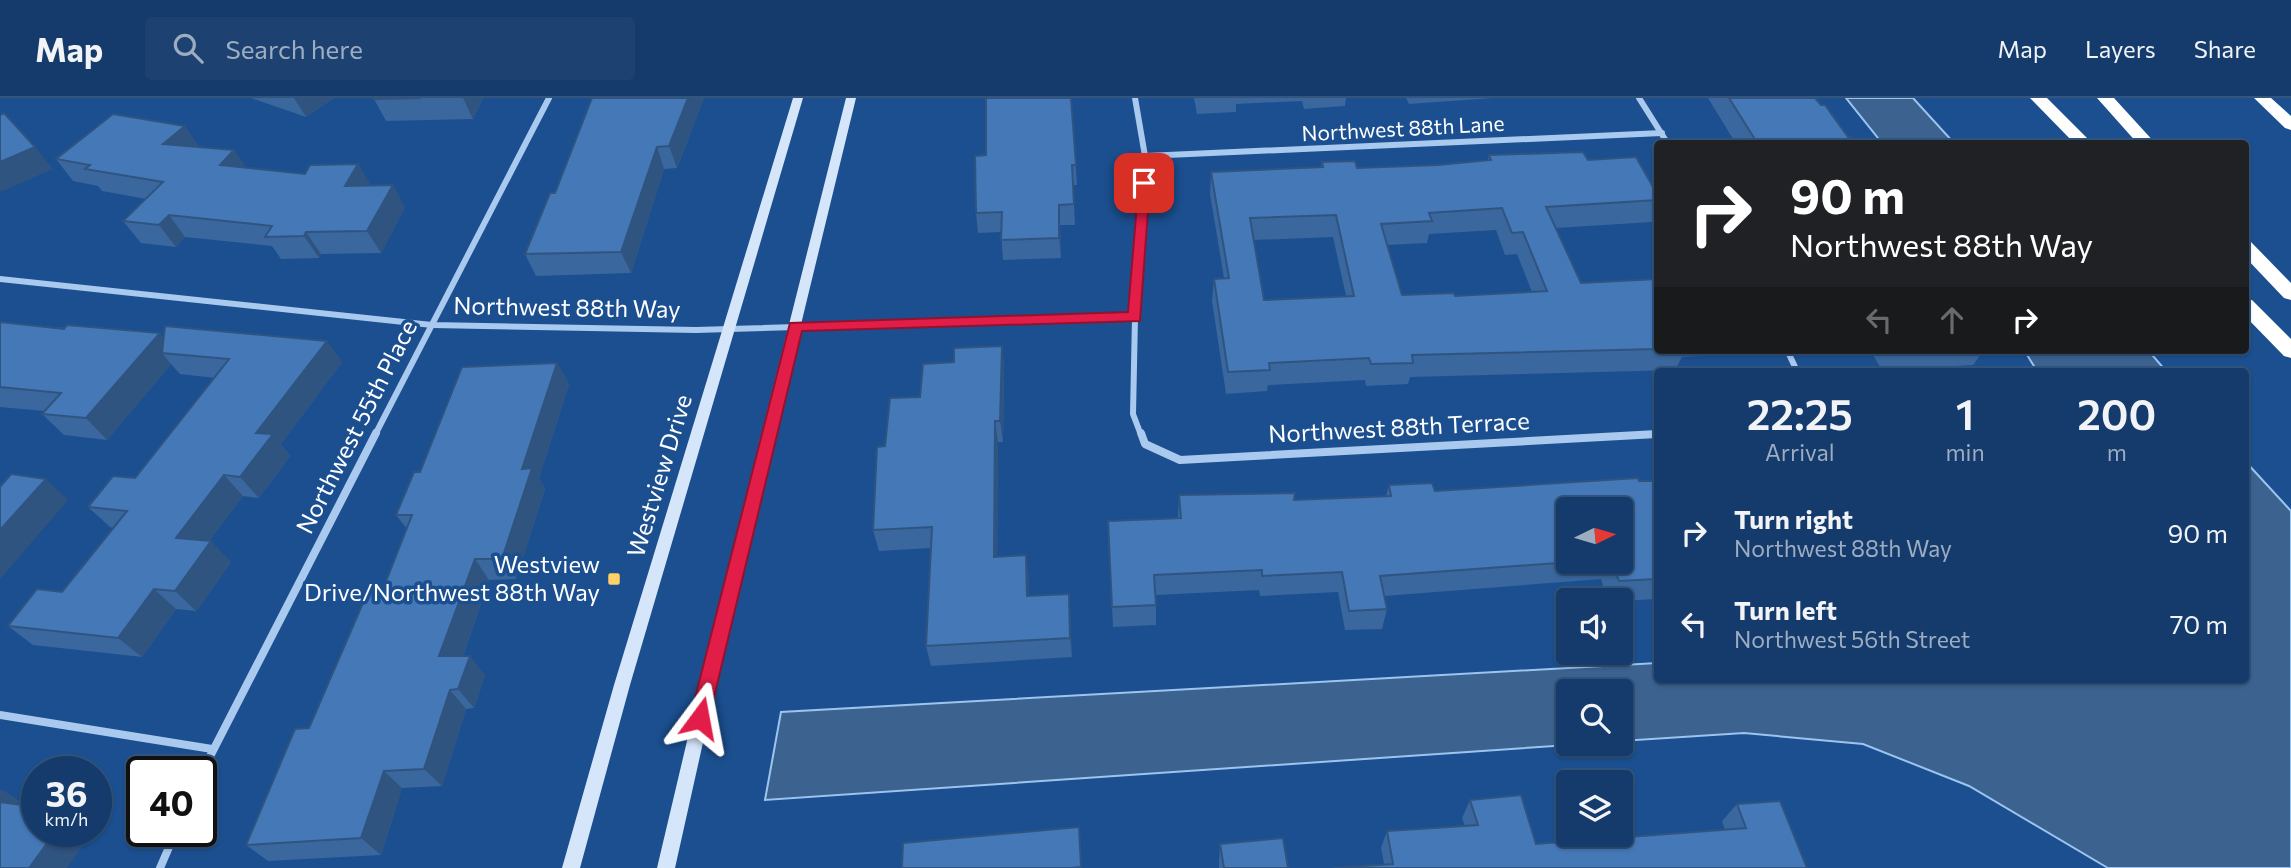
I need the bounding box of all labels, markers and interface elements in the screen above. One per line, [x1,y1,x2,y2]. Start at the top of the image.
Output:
search box [145,17,635,80]
text: Map [35,28,103,69]
icon: search [169,29,207,67]
text: Search here [225,33,363,64]
text: Map [1998,34,2047,63]
text: Layers [2085,34,2156,63]
text: Share [2194,34,2256,63]
street label: Northwest 88th Lane [1301,110,1505,145]
pin [1114,153,1174,213]
icon: arrive [1125,164,1163,202]
text: 90 m [1790,164,1905,224]
icon: right [1675,168,1766,259]
text: Northwest 88th Way [1790,224,2093,264]
street label: Northwest 88th Way [453,290,681,323]
icon: left [1860,301,1898,339]
icon: ahead [1933,301,1971,339]
icon: right [2006,301,2044,339]
street label: Northwest 55th Place [289,315,422,538]
text: 22:25 [1747,387,1853,439]
text: 1 [1956,387,1974,439]
text: 200 [2077,387,2156,439]
street label: Westview Drive [620,391,697,561]
street label: Northwest 88th Terrace [1268,405,1530,448]
text: Arrival [1765,438,1835,466]
text: min [1945,438,1985,466]
text: m [2107,438,2127,466]
north arrow [1556,497,1633,574]
map controls [1556,497,1633,847]
text: Turn right [1734,503,1853,534]
icon: right [1675,514,1713,552]
text: 90 m [2168,517,2228,548]
text: Northwest 88th Way [1734,534,1952,562]
place label: Westview Drive/Northwest 88th Way [304,549,600,606]
marker: Westview Drive/Northwest 88th Way [606,571,622,587]
button: sound [1556,588,1633,665]
text: Turn left [1734,594,1837,625]
icon: left [1675,605,1713,643]
text: 70 m [2170,608,2228,639]
text: Northwest 56th Street [1734,625,1970,653]
button: search [1556,679,1633,756]
position arrow [663,681,737,755]
speed limit sign: 40 [126,756,217,847]
button: layers [1556,770,1633,847]
text: 36 [46,771,87,814]
text: km/h [45,808,88,830]

